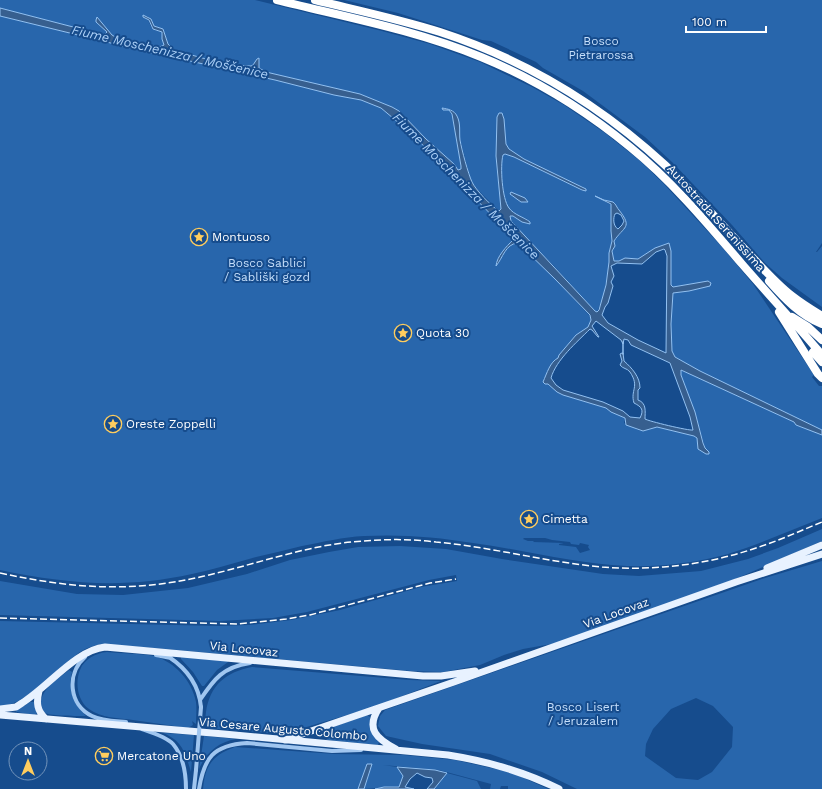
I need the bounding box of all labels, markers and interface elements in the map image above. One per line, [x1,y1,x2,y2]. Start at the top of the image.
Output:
scale bar [686,8,766,34]
text: 100 m [692,15,727,29]
water label: Fiume Moschenizza / Moščenice [70,22,270,82]
park label: Bosco Pietrarossa [568,34,634,62]
water label: Fiume Moschenizza / Moščenice [390,110,542,262]
street label: Autostrada Serenissima [664,162,768,275]
place icon: Montuoso [189,227,209,247]
place label: Montuoso [212,230,270,244]
park label: Bosco Sablici / Sabliški gozd [224,256,310,284]
place icon: Quota 30 [393,323,413,343]
place label: Quota 30 [416,326,470,340]
place icon: Oreste Zoppelli [103,414,123,434]
place label: Oreste Zoppelli [126,417,216,431]
place icon: Cimetta [519,509,539,529]
place label: Cimetta [542,512,588,526]
street label: Via Locovaz [581,595,651,631]
street label: Via Locovaz [209,638,279,660]
park label: Bosco Lisert / Jeruzalem [547,700,619,728]
street label: Via Cesare Augusto Colombo [198,715,368,743]
north arrow [8,741,48,781]
text: N [24,745,32,758]
supermarket icon: Mercatone Uno [94,746,114,766]
place label: Mercatone Uno [117,749,206,763]

